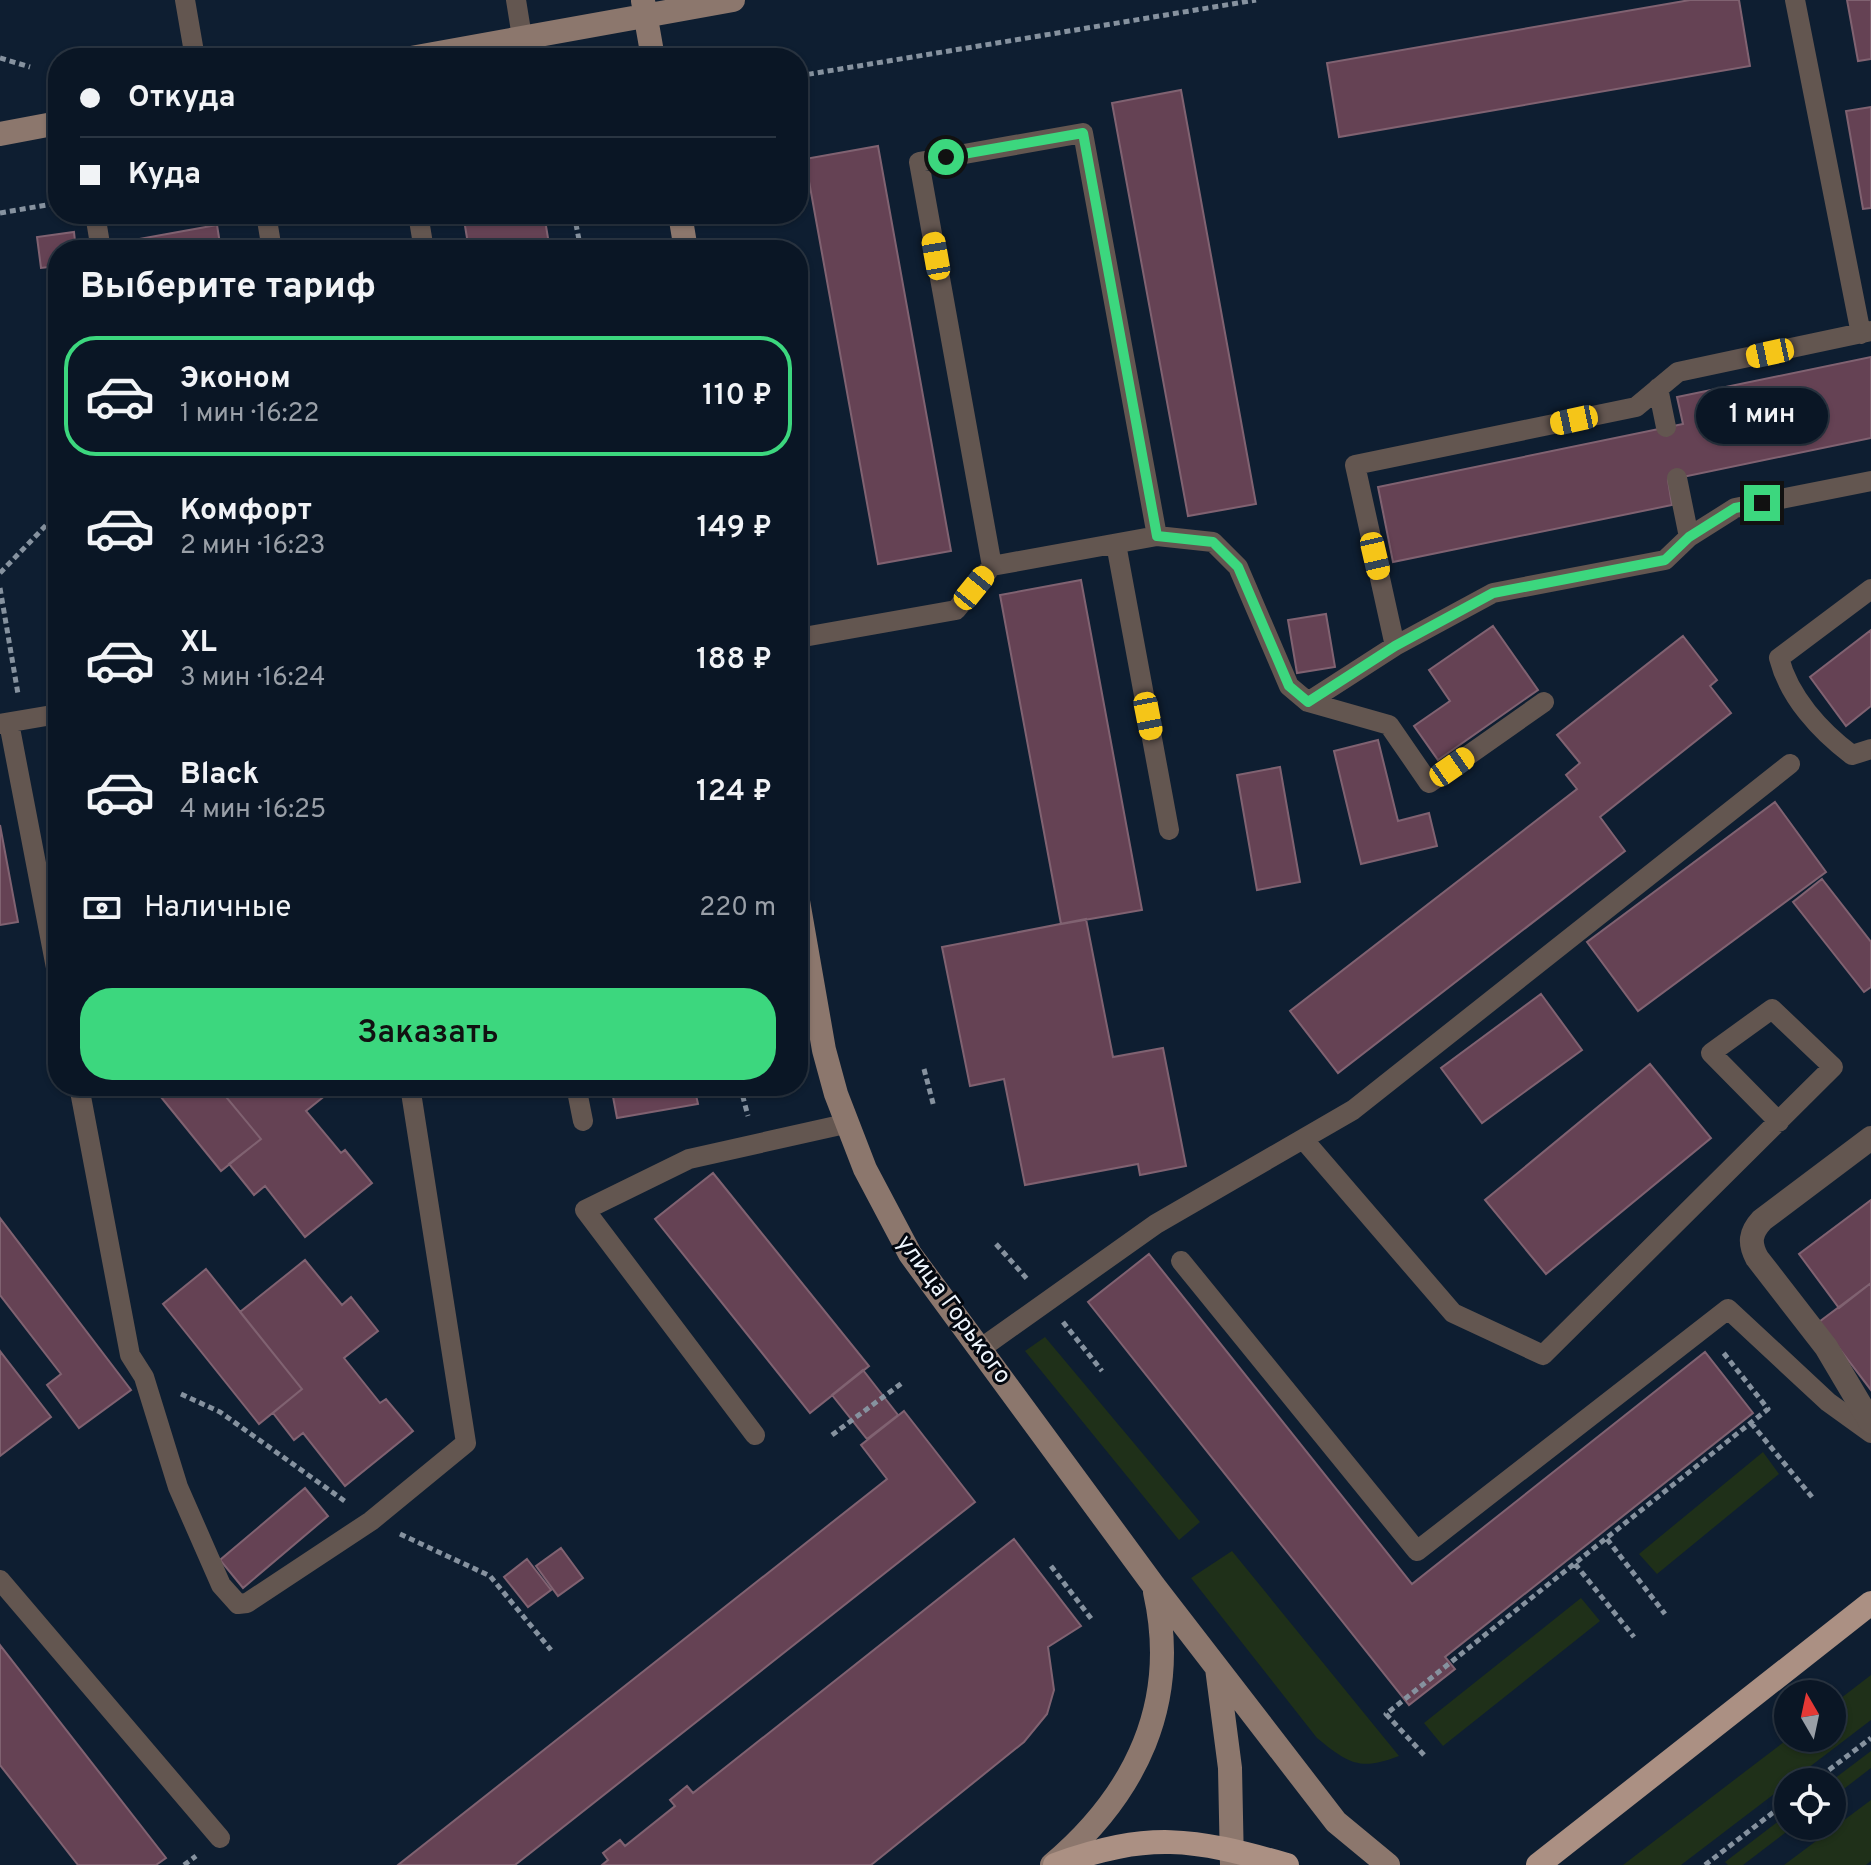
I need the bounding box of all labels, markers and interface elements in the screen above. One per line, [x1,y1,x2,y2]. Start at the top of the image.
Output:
text: Откуда [128,80,236,117]
route start [928,139,964,175]
text: Куда [128,157,201,194]
car [920,230,952,282]
text: Выберите тариф [80,265,376,311]
car [1744,336,1796,370]
icon: car [84,360,156,432]
text: Эконом [180,361,291,398]
text: 110 ₽ [702,378,772,415]
callout: 1 мин [1696,387,1828,443]
text: 1 мин · 16:22 [180,398,319,431]
text: 1 мин [1729,399,1795,432]
car [1548,403,1600,437]
route end [1744,485,1780,521]
icon: car [84,492,156,564]
text: Комфорт [180,493,312,530]
text: 149 ₽ [696,510,772,547]
text: 2 мин · 16:23 [180,530,325,563]
car [1358,530,1392,582]
car [950,562,998,614]
icon: car [84,624,156,696]
text: XL [180,625,217,662]
text: 188 ₽ [696,642,772,679]
text: 3 мин · 16:24 [180,662,325,695]
car [1132,690,1164,742]
car [1425,743,1479,791]
icon: car [84,756,156,828]
text: Black [180,757,259,794]
text: 124 ₽ [696,774,772,811]
text: 4 мин · 16:25 [180,794,326,827]
icon: cash [80,886,124,930]
text: Наличные [144,890,291,927]
text: 220 m [699,892,776,925]
button: Заказать [80,988,776,1080]
street label: улица Горького [889,1230,1017,1390]
north arrow [1774,1680,1846,1752]
map controls [1774,1680,1846,1840]
button: locate [1774,1768,1846,1840]

